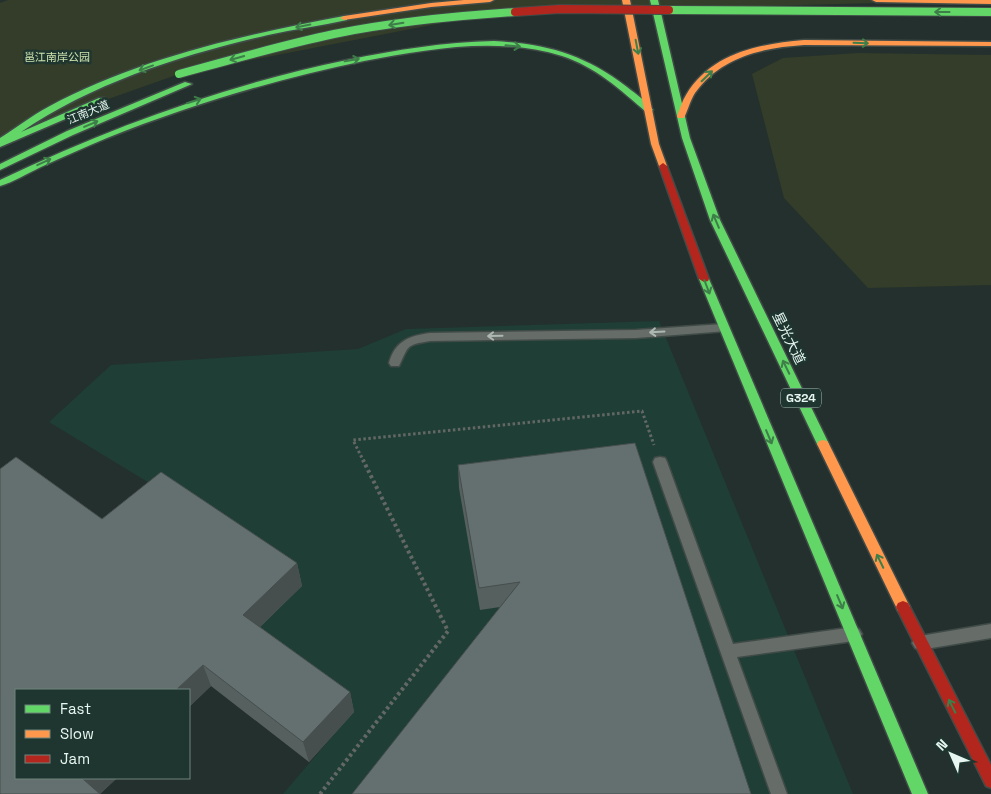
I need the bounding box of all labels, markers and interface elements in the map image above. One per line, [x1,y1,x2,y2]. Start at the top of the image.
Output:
one-way arrow [935,7,951,17]
one-way arrow [388,20,404,30]
one-way arrow [295,21,311,31]
one-way arrow [633,39,643,55]
one-way arrow [852,39,868,48]
one-way arrow [504,41,520,50]
park label: 邕江南岸公园 [24,50,90,64]
one-way arrow [229,54,245,63]
one-way arrow [343,55,359,65]
one-way arrow [139,64,154,73]
one-way arrow [701,70,713,82]
one-way arrow [186,96,202,105]
street label: 江南大道 [65,97,111,127]
one-way arrow [83,118,98,128]
one-way arrow [36,157,51,166]
one-way arrow [711,214,720,229]
one-way arrow [703,278,712,294]
street label: 星光大道 [769,309,809,367]
one-way arrow [649,328,665,337]
one-way arrow [487,331,503,341]
one-way arrow [781,360,791,375]
road number: G324 [781,388,821,408]
one-way arrow [765,429,775,444]
one-way arrow [875,554,884,569]
one-way arrow [836,594,846,609]
legend [15,689,190,779]
text: Fast [60,699,91,718]
one-way arrow [947,699,956,714]
text: Slow [60,724,94,743]
north arrow [926,729,976,779]
text: N [932,735,951,754]
text: Jam [60,749,90,768]

